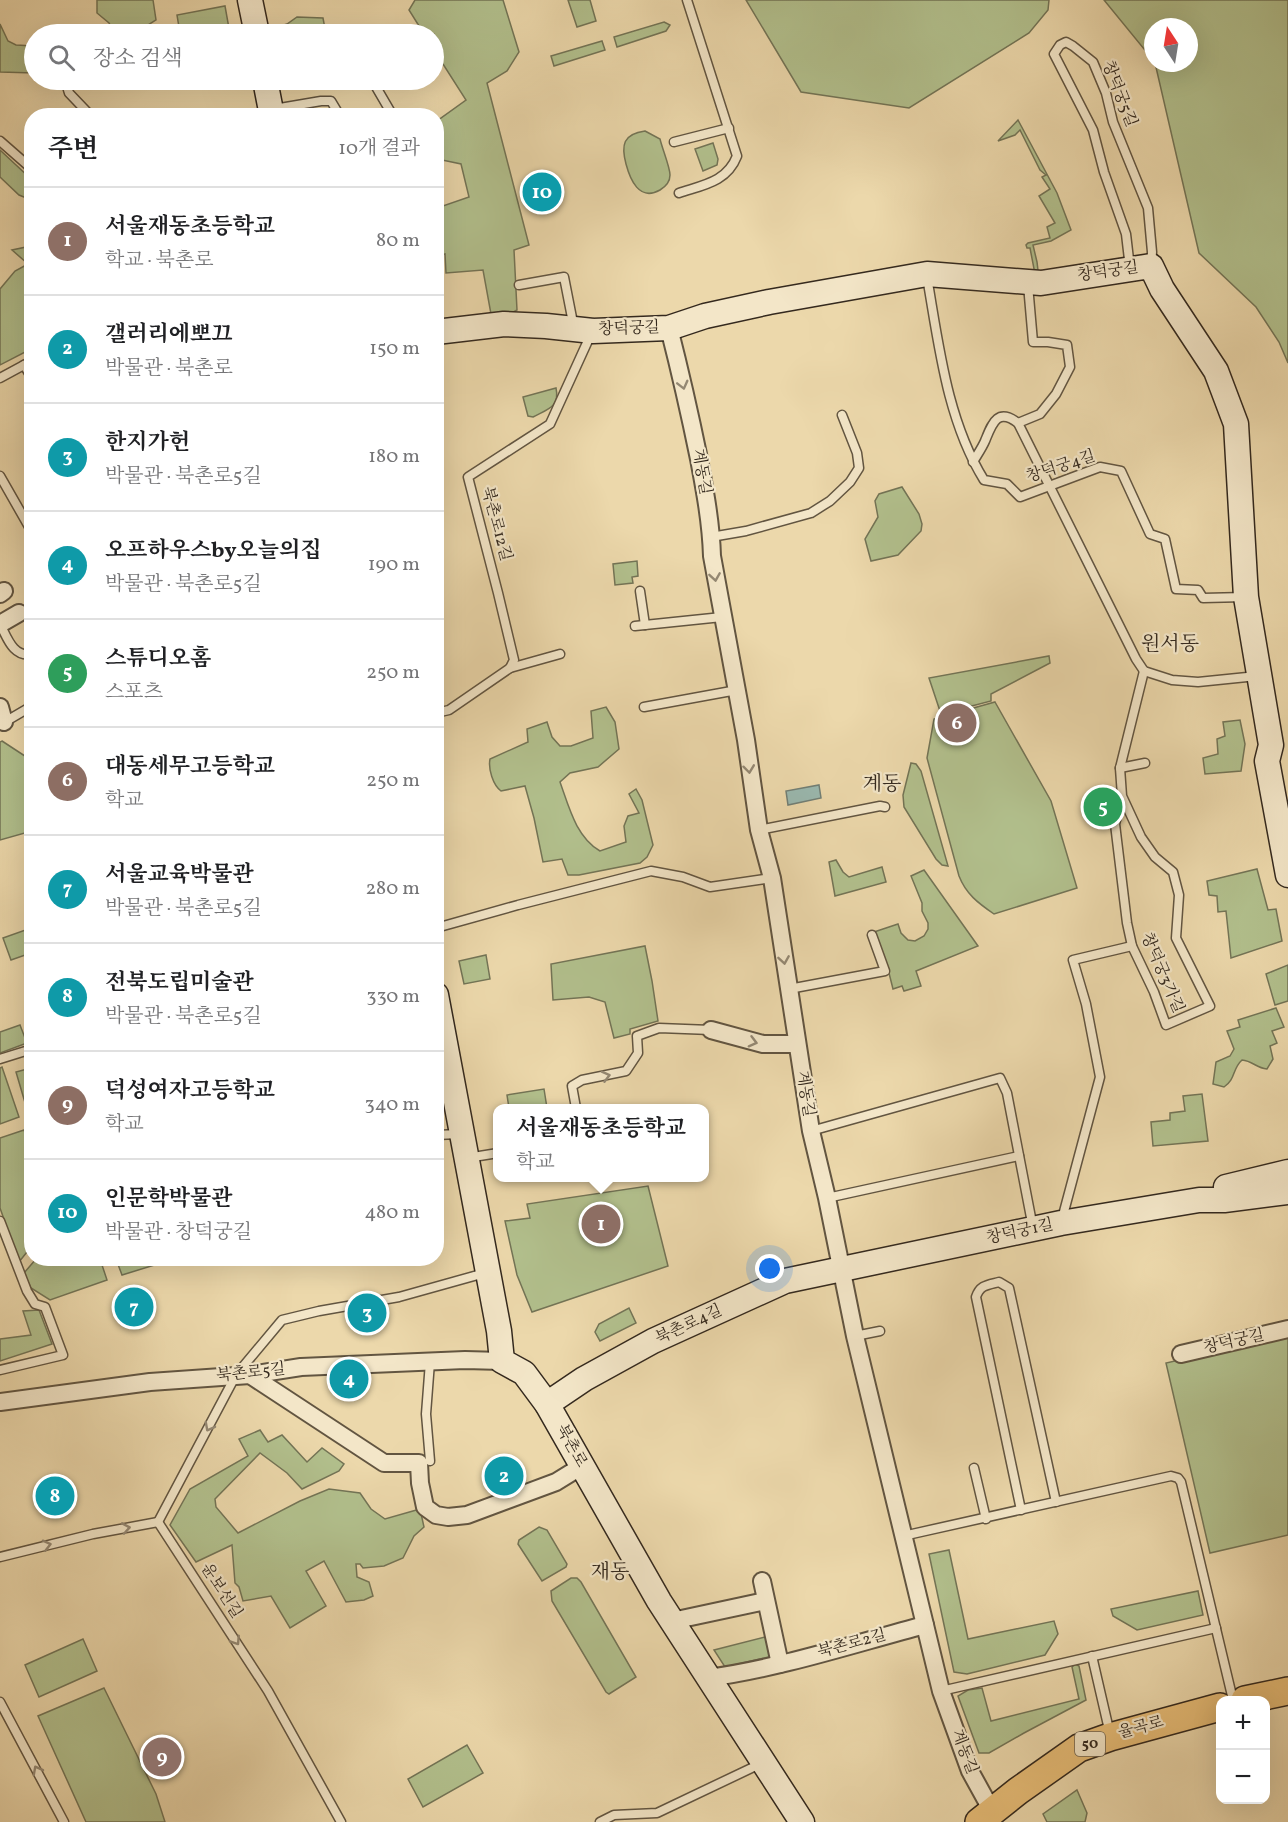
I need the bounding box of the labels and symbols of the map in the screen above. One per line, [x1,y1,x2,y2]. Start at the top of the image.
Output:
north arrow [1144,18,1198,72]
street label: 창덕궁5길 [1096,58,1142,130]
pin: 10 [522,170,562,214]
street label: 창덕궁길 [1076,257,1140,287]
street label: 창덕궁길 [598,317,660,341]
one-way arrow [676,379,689,389]
street label: 창덕궁4길 [1024,446,1098,488]
street label: 계동길 [686,447,716,497]
street label: 북촌로12길 [475,484,517,564]
one-way arrow [709,572,721,581]
district label: 원서동 [1141,631,1199,659]
pin: 6 [938,700,976,746]
one-way arrow [743,764,755,773]
district label: 계동 [863,771,901,799]
pin: 5 [1084,784,1122,830]
street label: 창덕궁3가길 [1135,929,1189,1017]
one-way arrow [778,955,790,965]
one-way arrow [748,1034,758,1047]
street label: 계동길 [791,1069,819,1119]
one-way arrow [600,1070,610,1083]
pin: 1 [582,1202,620,1246]
street label: 창덕궁1길 [984,1214,1056,1250]
your location [755,1254,784,1283]
pin: 7 [114,1284,154,1330]
pin: 3 [348,1290,386,1336]
street label: 북촌로4길 [652,1300,726,1350]
street label: 창덕궁길 [1201,1324,1267,1360]
pin: 4 [330,1356,368,1402]
street label: 북촌로5길 [215,1358,287,1388]
one-way arrow [204,1420,216,1431]
street label: 북촌로 [550,1420,592,1472]
pin: 2 [484,1454,524,1498]
pin: 8 [36,1474,74,1518]
one-way arrow [121,1522,130,1534]
one-way arrow [41,1540,51,1553]
street label: 윤보선길 [195,1559,247,1623]
district label: 재동 [591,1559,629,1587]
street label: 북촌로2길 [815,1624,889,1664]
one-way arrow [228,1635,240,1645]
street label: 율곡로 [1116,1711,1167,1745]
street label: 계동길 [945,1726,983,1778]
road number: 50 [1075,1732,1105,1756]
pin: 9 [142,1734,182,1780]
one-way arrow [33,1766,44,1777]

